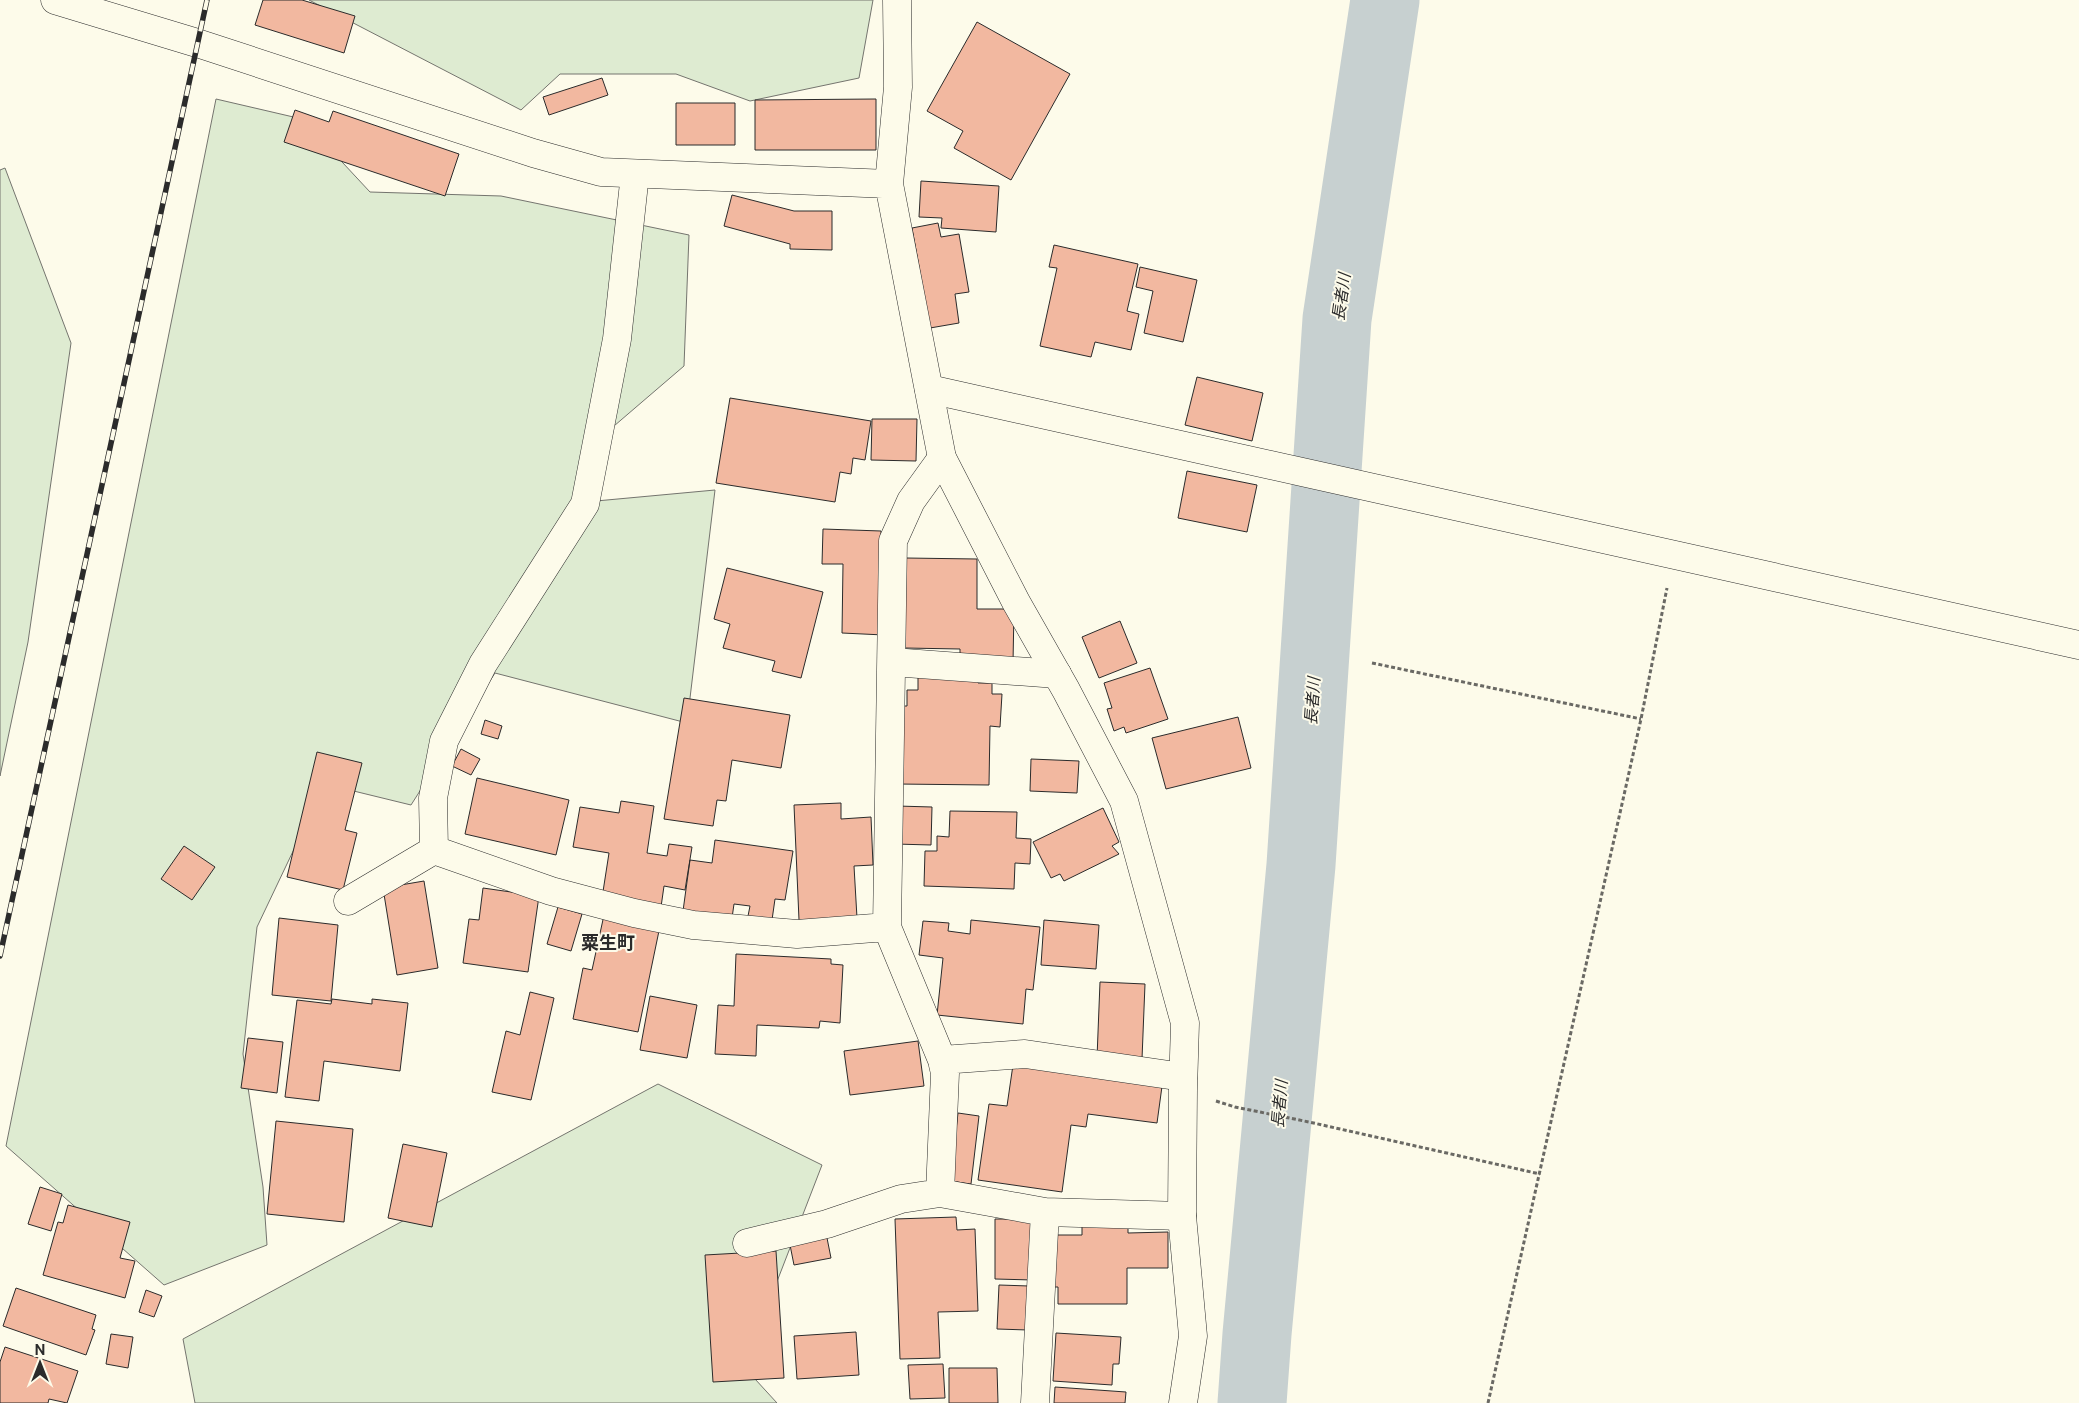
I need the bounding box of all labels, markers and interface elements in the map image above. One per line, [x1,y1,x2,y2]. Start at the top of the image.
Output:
water label: 長者川 [1329,270,1355,322]
water label: 長者川 [1301,674,1324,726]
district label: 粟生町 [581,932,635,953]
water label: 長者川 [1268,1077,1291,1129]
north arrow [15,1338,65,1388]
text: N [35,1342,45,1358]

